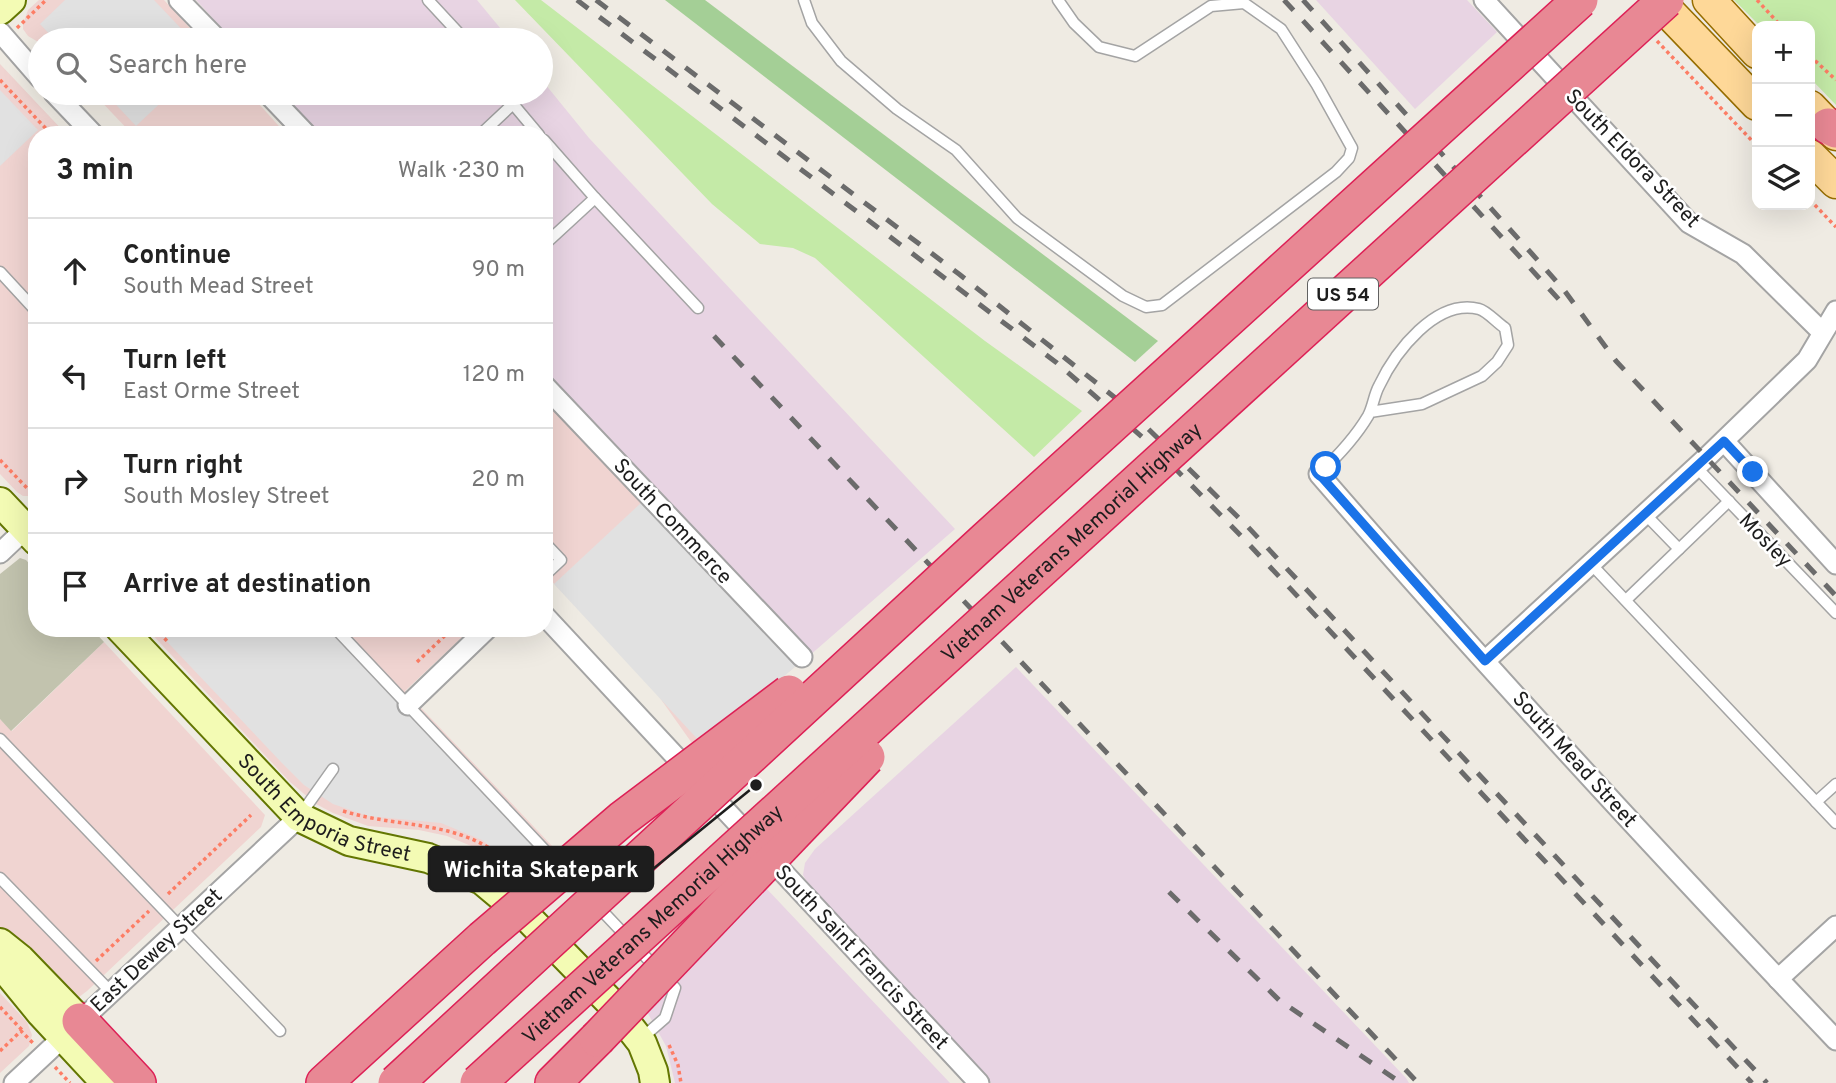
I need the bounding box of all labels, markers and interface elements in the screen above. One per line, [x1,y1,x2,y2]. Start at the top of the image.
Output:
map controls [1752,21,1815,210]
button: + [1752,21,1815,84]
search box [28,28,553,105]
icon: search [52,48,90,86]
text: Search here [108,50,247,83]
street label: South Eldora Street [1559,84,1705,234]
button: − [1752,84,1815,147]
button: layers [1752,147,1815,210]
text: 3 min [56,153,134,190]
text: Walk · 230 m [398,157,525,186]
text: Continue [123,240,231,273]
icon: ahead [56,252,94,290]
text: 90 m [472,256,525,285]
text: South Mead Street [123,273,314,302]
road number: US 54 [1308,278,1378,310]
text: Turn left [123,345,227,378]
icon: left [56,357,94,395]
text: 120 m [463,361,525,390]
text: East Orme Street [123,378,300,407]
street label: Vietnam Veterans Memorial Highway [936,417,1209,669]
text: Turn right [123,450,243,483]
route start [1310,451,1341,482]
street label: South Commerce [607,453,737,591]
route end [1737,456,1768,487]
icon: right [56,462,94,500]
text: 20 m [471,466,525,495]
text: South Mosley Street [123,483,330,512]
street label: Mosley [1732,508,1797,574]
icon: arrive [56,567,94,605]
text: Arrive at destination [123,569,371,602]
street label: South Mead Street [1506,686,1642,834]
street label: South Emporia Street [231,748,413,869]
street label: Vietnam Veterans Memorial Highway [517,799,790,1051]
callout: Wichita Skatepark [429,847,653,891]
text: Wichita Skatepark [443,857,639,886]
street label: South Saint Francis Street [768,860,954,1056]
street label: East Dewey Street [85,883,229,1019]

